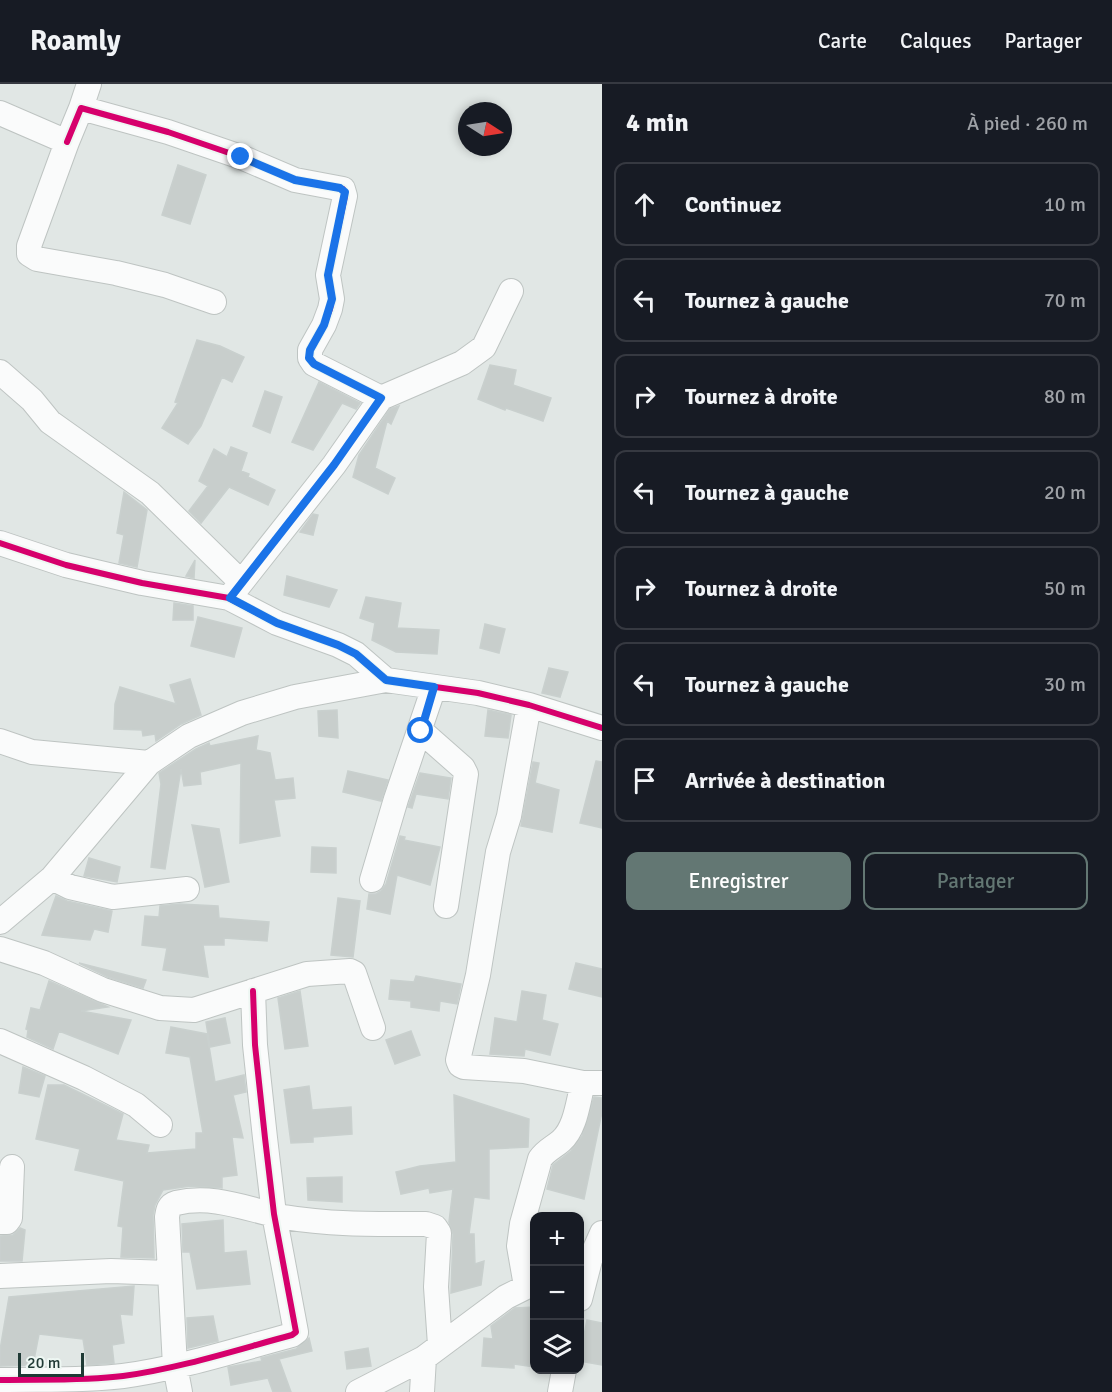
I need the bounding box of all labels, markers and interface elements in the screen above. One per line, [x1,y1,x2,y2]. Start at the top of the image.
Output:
text: Roamly [30,24,121,58]
text: Carte [818,28,867,54]
text: Calques [900,28,971,54]
text: Partager [1004,28,1082,54]
north arrow [458,102,512,156]
text: 4 min [626,107,689,139]
text: À pied · 260 m [967,111,1088,136]
route end [227,143,253,169]
icon: ahead [628,188,661,221]
text: Continuez [685,191,781,218]
text: 10 m [1044,192,1086,217]
icon: left [628,284,661,317]
text: Tournez à gauche [685,287,849,314]
text: 70 m [1044,288,1086,313]
icon: right [628,380,661,413]
text: Tournez à droite [685,383,838,410]
text: 80 m [1044,384,1086,409]
icon: left [628,476,661,509]
text: Tournez à gauche [685,479,849,506]
text: 20 m [1044,480,1086,505]
icon: right [628,572,661,605]
text: Tournez à droite [685,575,838,602]
text: 50 m [1044,576,1086,601]
icon: left [628,668,661,701]
text: Tournez à gauche [685,671,849,698]
text: 30 m [1044,672,1086,697]
route start [407,717,433,743]
icon: arrive [628,764,661,797]
text: Arrivée à destination [685,767,885,794]
button: Enregistrer [626,852,851,910]
button: Partager [863,852,1088,910]
map controls [530,1212,584,1374]
button: + [530,1212,584,1266]
button: − [530,1266,584,1320]
button: layers [530,1320,584,1374]
scale bar [18,1350,84,1378]
text: 20 m [27,1353,61,1373]

